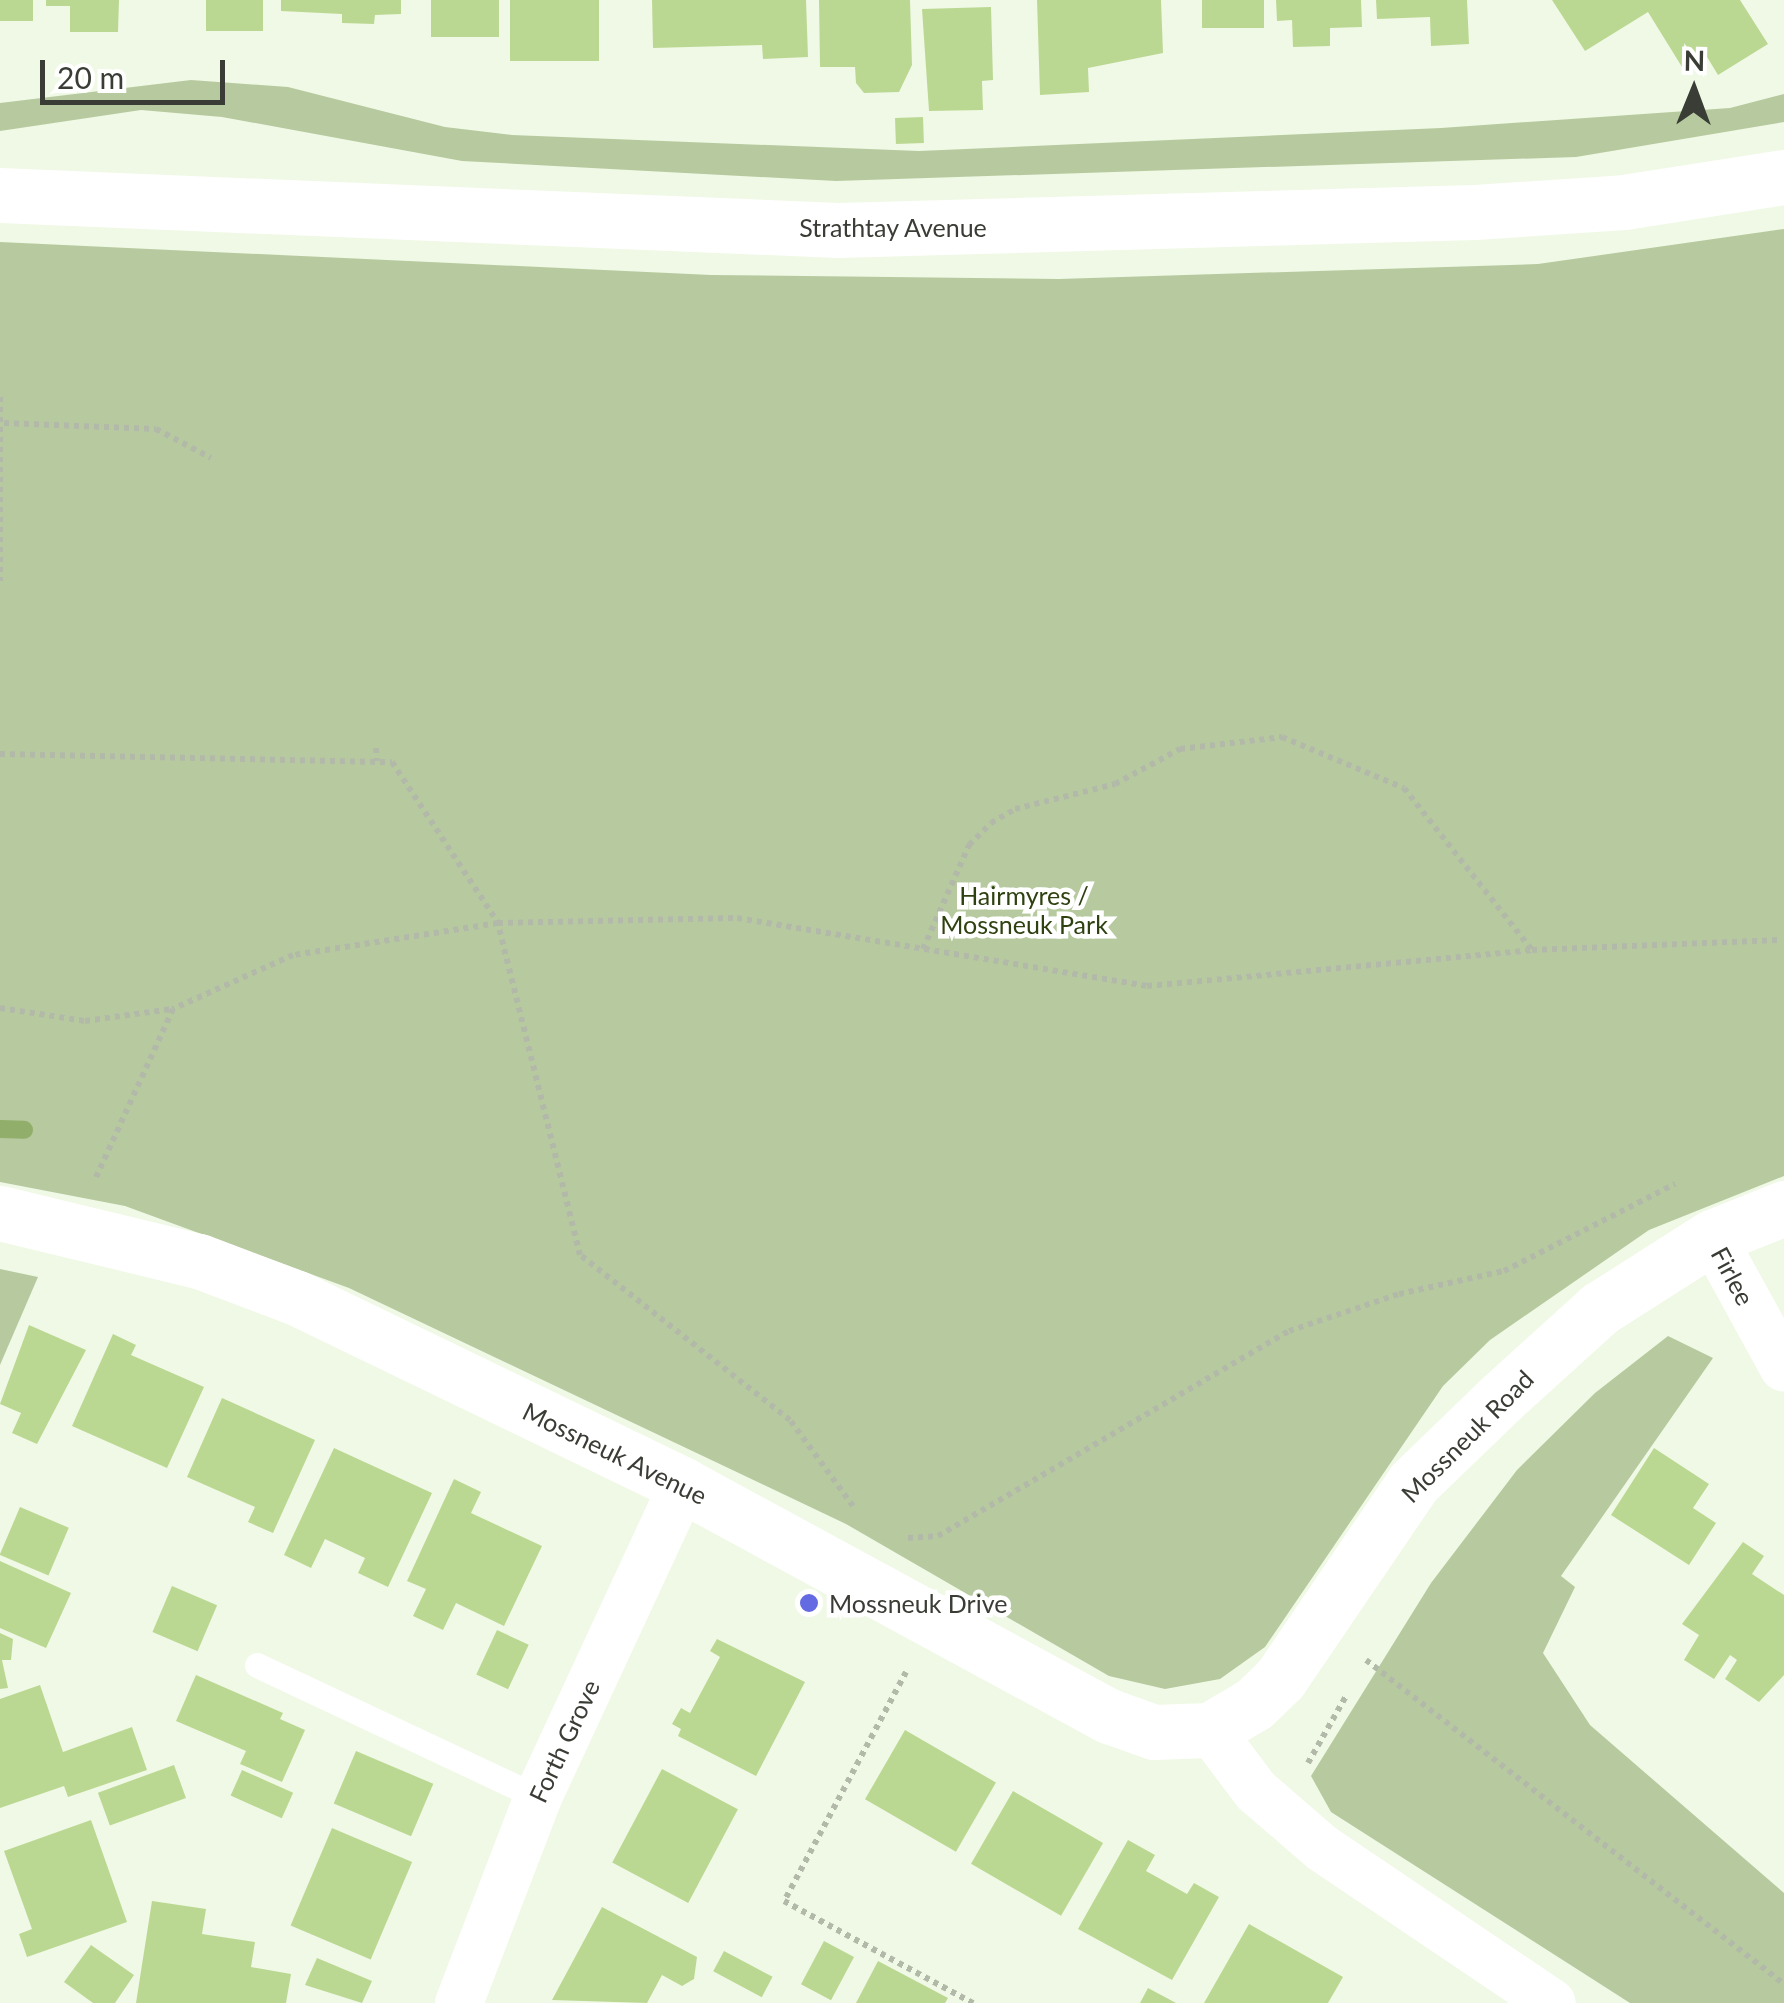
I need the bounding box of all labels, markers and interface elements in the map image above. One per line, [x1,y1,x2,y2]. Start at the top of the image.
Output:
scale bar [45,40,230,102]
north arrow [1644,40,1744,140]
text: N [1683,43,1706,77]
text: 20 m [57,59,124,95]
street label: Strathtay Avenue [799,212,987,242]
park label: Hairmyres / Mossneuk Park [940,881,1108,940]
street label: Firlee [1705,1242,1761,1310]
street label: Mossneuk Road [1395,1364,1539,1508]
street label: Mossneuk Avenue [518,1395,712,1511]
place label: Mossneuk Drive [829,1588,1007,1618]
marker: Mossneuk Drive [798,1592,820,1614]
street label: Forth Grove [523,1675,605,1807]

